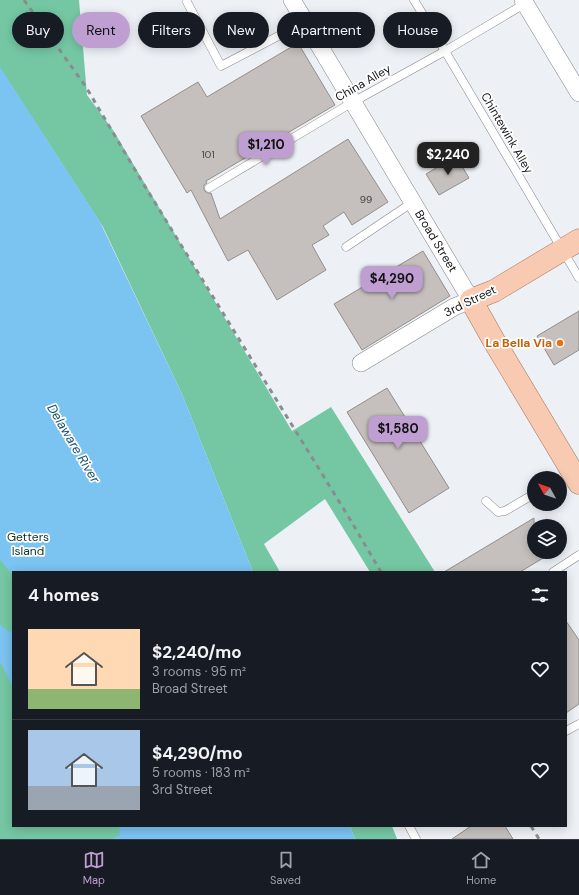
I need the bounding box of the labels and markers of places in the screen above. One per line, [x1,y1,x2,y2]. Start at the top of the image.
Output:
pin: $1,210 [233,132,299,166]
pin: $2,240 [415,142,481,176]
pin: $4,290 [359,266,425,300]
place label: La Bella Via [486,335,552,351]
marker: La Bella Via [555,338,565,348]
pin: $1,580 [365,416,431,450]

